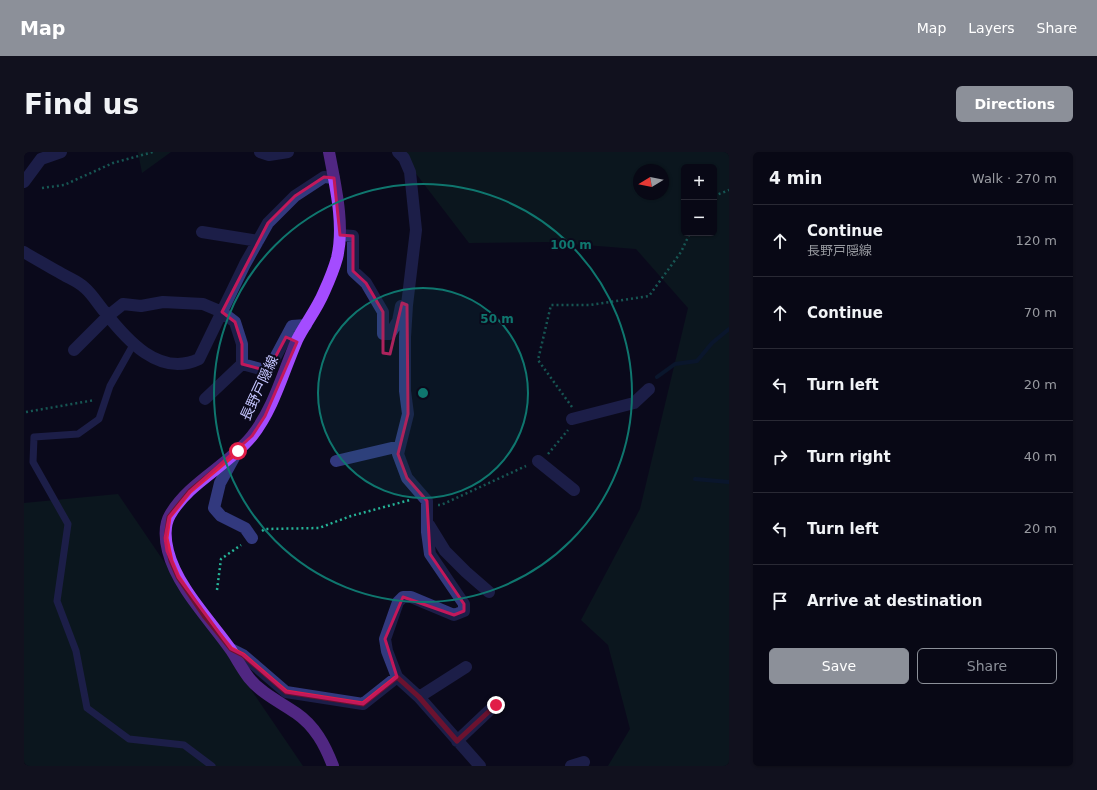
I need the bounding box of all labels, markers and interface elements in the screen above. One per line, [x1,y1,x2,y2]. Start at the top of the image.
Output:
text: Map [20,17,65,39]
text: Map [917,20,946,36]
text: Layers [968,20,1015,36]
text: Share [1037,20,1077,36]
button: Directions [956,86,1073,122]
text: Find us [24,88,139,121]
north arrow [633,164,669,200]
map controls [681,164,717,236]
button: + [681,164,717,200]
text: 4 min [769,168,822,188]
text: Walk · 270 m [972,171,1057,186]
button: − [681,200,717,236]
text: Continue [807,222,883,240]
icon: ahead [769,230,791,252]
text: 120 m [1015,233,1057,248]
text: 100 m [550,238,592,252]
text: 長野戸隠線 [807,243,872,258]
icon: ahead [769,302,791,324]
text: Continue [807,304,883,322]
text: 70 m [1024,305,1057,320]
text: 50 m [480,312,514,326]
street label: 長野戸隠線 [237,353,281,423]
icon: left [769,374,791,396]
text: Turn left [807,376,879,394]
text: 20 m [1024,377,1057,392]
centre of rings [416,386,430,400]
route start [229,442,247,460]
icon: right [769,446,791,468]
text: Turn right [807,448,891,466]
text: 40 m [1024,449,1057,464]
icon: left [769,518,791,540]
text: Turn left [807,520,879,538]
text: 20 m [1024,521,1057,536]
icon: arrive [769,590,791,612]
text: Arrive at destination [807,592,982,610]
button: Save [769,648,909,684]
button: Share [917,648,1057,684]
route end [487,696,505,714]

